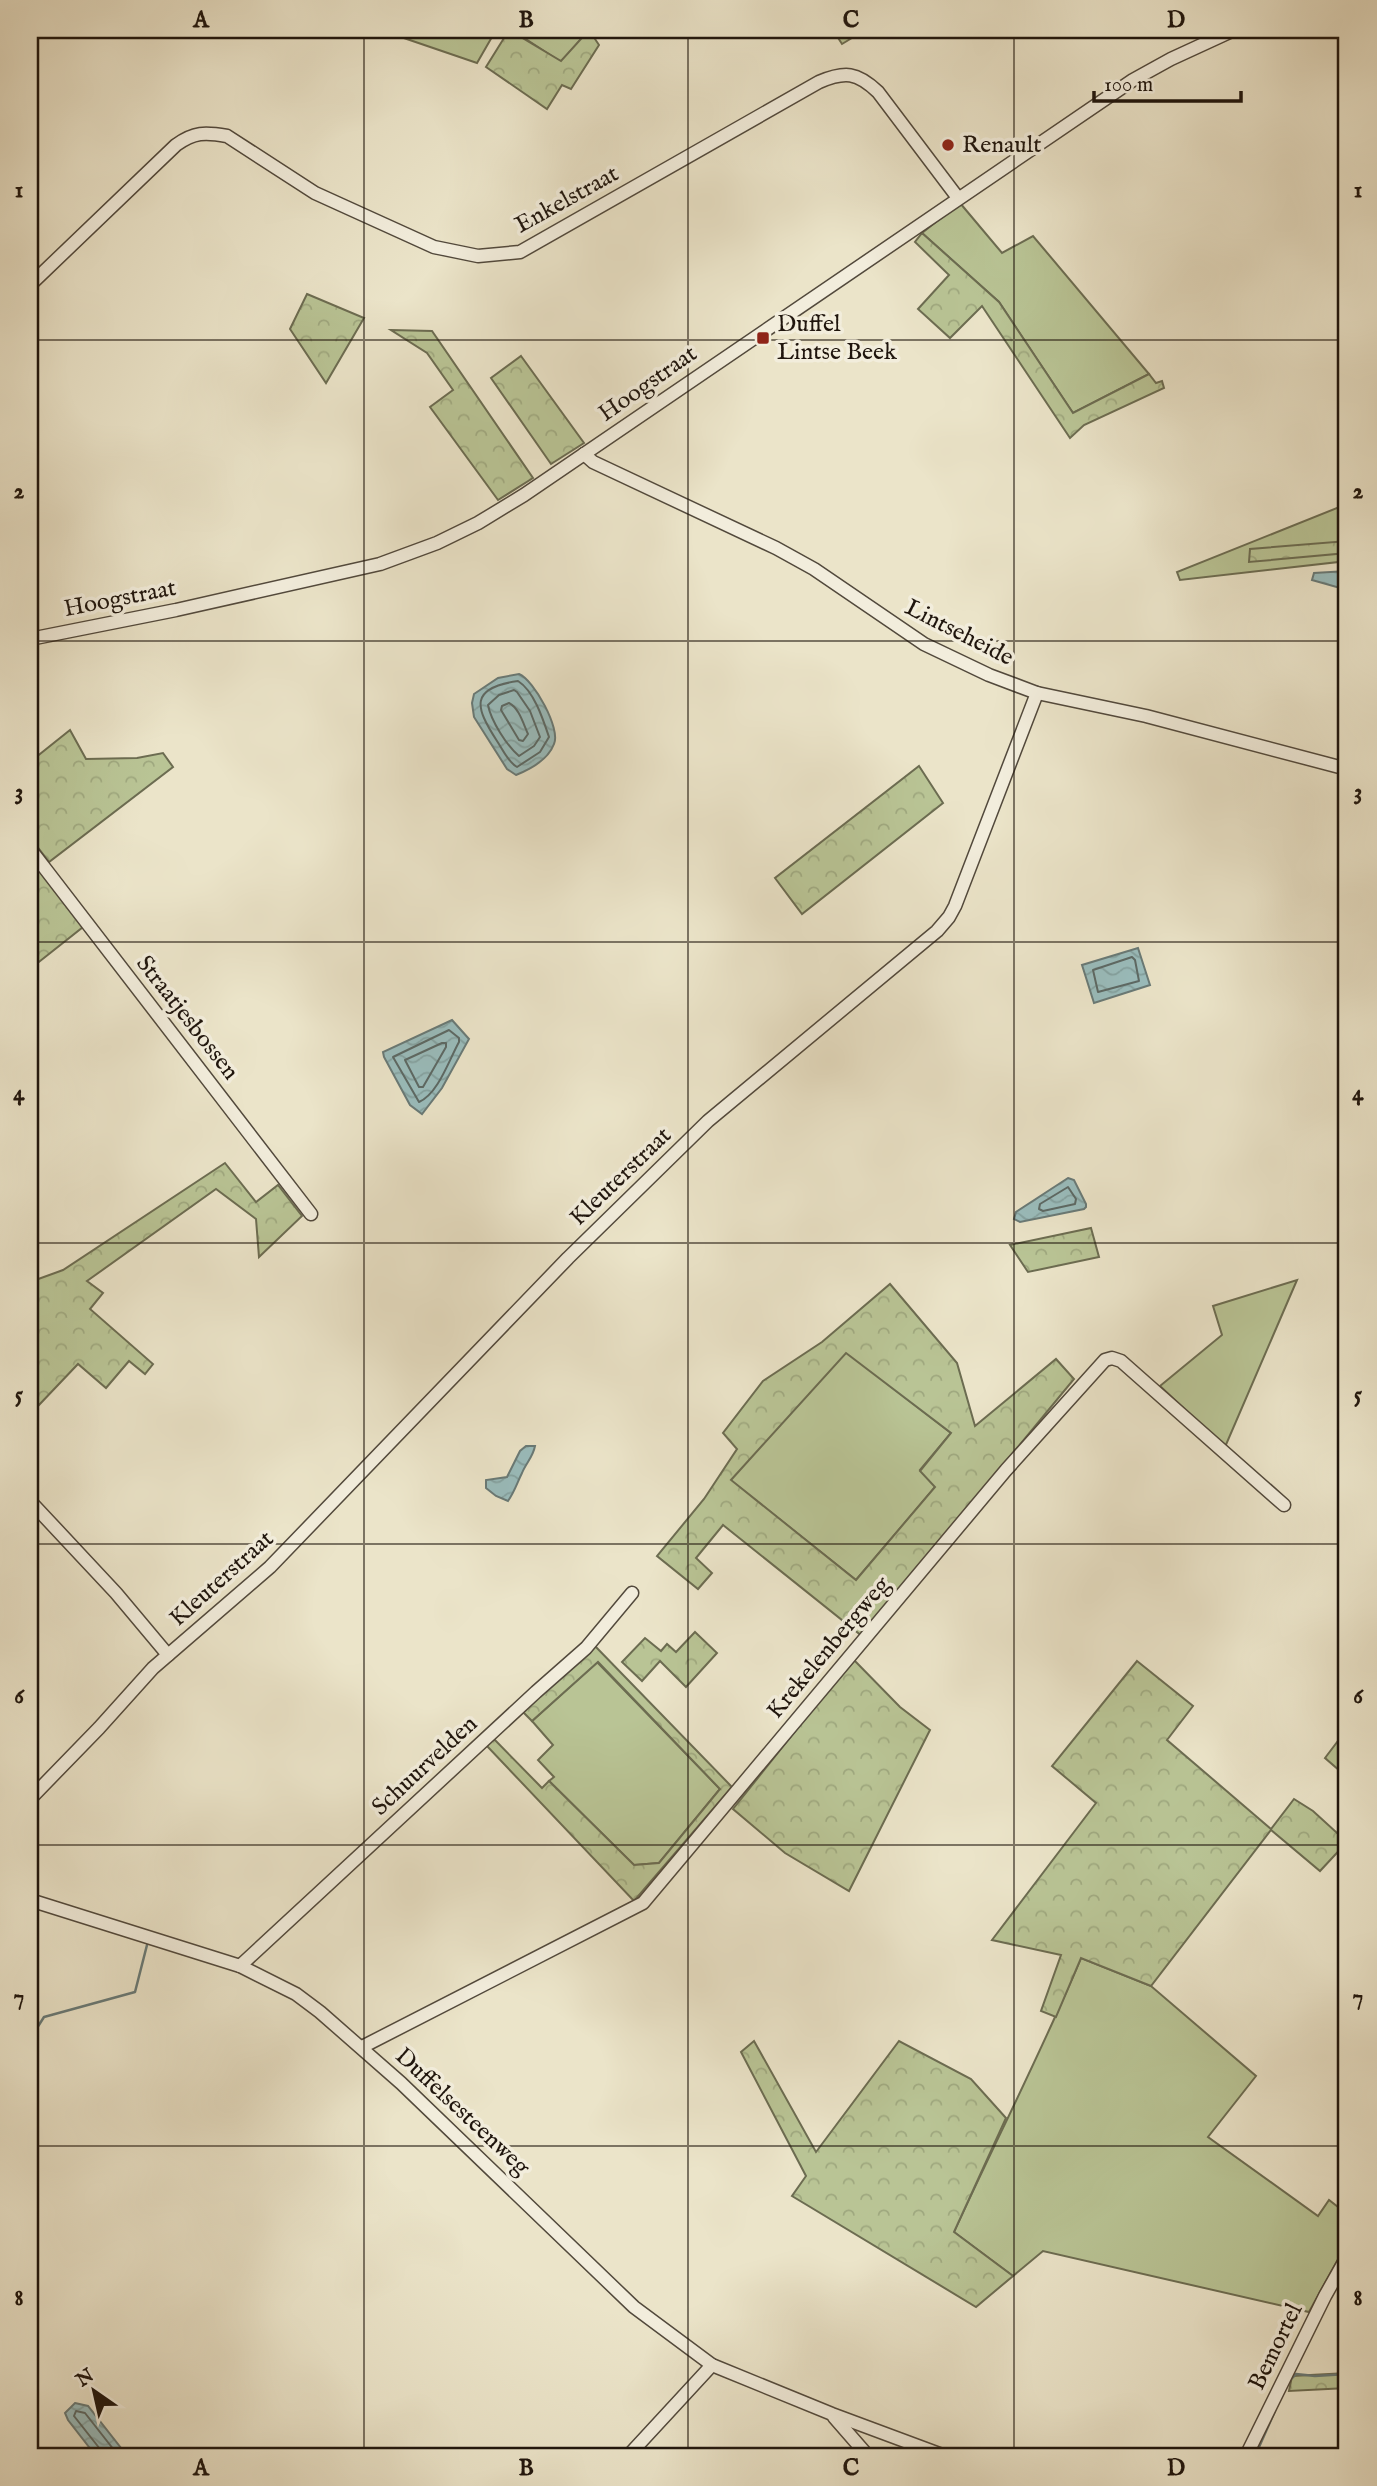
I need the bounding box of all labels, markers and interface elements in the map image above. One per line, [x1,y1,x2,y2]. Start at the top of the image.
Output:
text: A [192,6,210,35]
text: B [518,6,534,35]
text: C [843,6,860,35]
text: D [1167,6,1185,35]
scale bar [1094,60,1240,104]
text: 100 m [1104,72,1153,99]
place label: Renault [962,130,1042,161]
marker: Renault [940,137,956,153]
street label: Enkelstraat [510,159,624,241]
text: 1 [15,176,23,205]
text: 1 [1354,176,1362,205]
place label: Duffel Lintse Beek [777,309,897,368]
marker: Duffel Lintse Beek [755,330,771,346]
street label: Hoogstraat [593,339,703,429]
text: 2 [14,477,25,506]
text: 2 [1353,477,1364,506]
street label: Hoogstraat [61,573,179,625]
street label: Lintseheide [900,592,1018,674]
text: 3 [15,778,23,807]
text: 3 [1354,778,1362,807]
street label: Straatjesbossen [129,949,245,1087]
text: 4 [13,1079,25,1108]
text: 4 [1352,1079,1364,1108]
street label: Kleuterstraat [564,1121,678,1233]
text: 5 [15,1381,24,1410]
text: 5 [1354,1381,1363,1410]
street label: Kleuterstraat [163,1524,281,1634]
street label: Krekelenbergweg [760,1570,898,1726]
text: 6 [14,1682,25,1711]
text: 6 [1353,1682,1364,1711]
street label: Schuurvelden [366,1709,485,1823]
text: 7 [14,1983,24,2012]
text: 7 [1353,1983,1363,2012]
street label: Duffelsesteenweg [388,2041,537,2183]
text: 8 [14,2284,24,2313]
text: 8 [1353,2284,1363,2313]
street label: Bemortel [1242,2298,1310,2396]
north arrow [60,2356,130,2426]
text: N [71,2364,100,2394]
text: A [192,2454,210,2483]
text: B [518,2454,534,2483]
text: C [843,2454,860,2483]
text: D [1167,2454,1185,2483]

